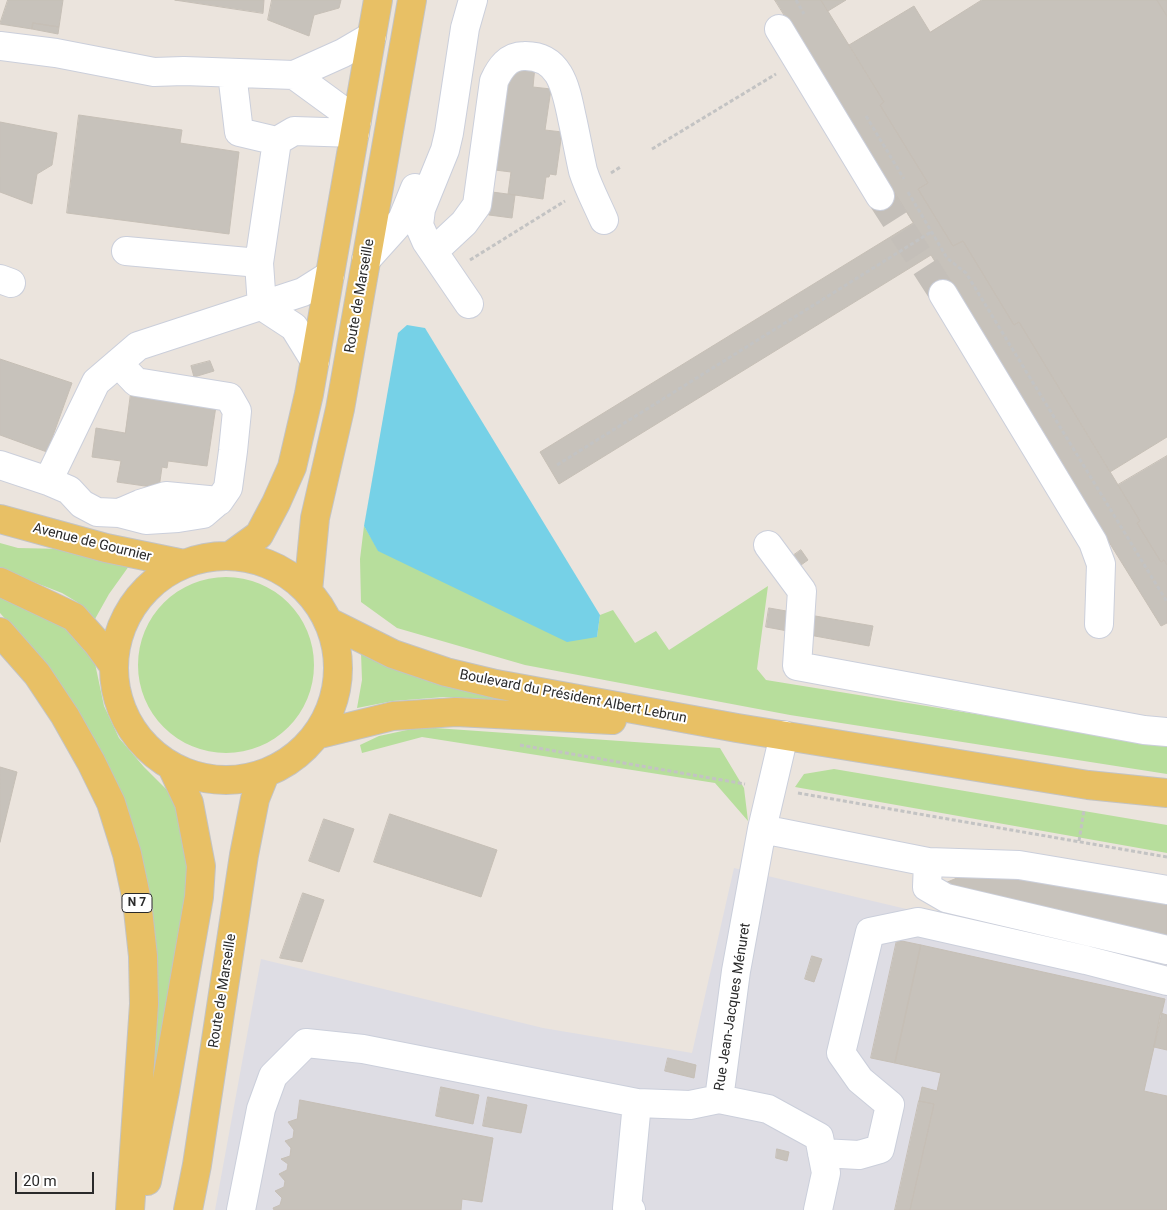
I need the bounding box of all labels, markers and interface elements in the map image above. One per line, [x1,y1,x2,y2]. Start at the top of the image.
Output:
street label: Route de Marseille [342,238,378,354]
street label: Avenue de Gournier [31,520,153,566]
street label: Boulevard du Président Albert Lebrun [458,667,688,727]
road number: N 7 [122,894,152,912]
street label: Rue Jean-Jacques Ménuret [711,922,755,1092]
street label: Route de Marseille [206,933,240,1049]
scale bar [18,1162,96,1194]
text: 20 m [23,1172,57,1190]

